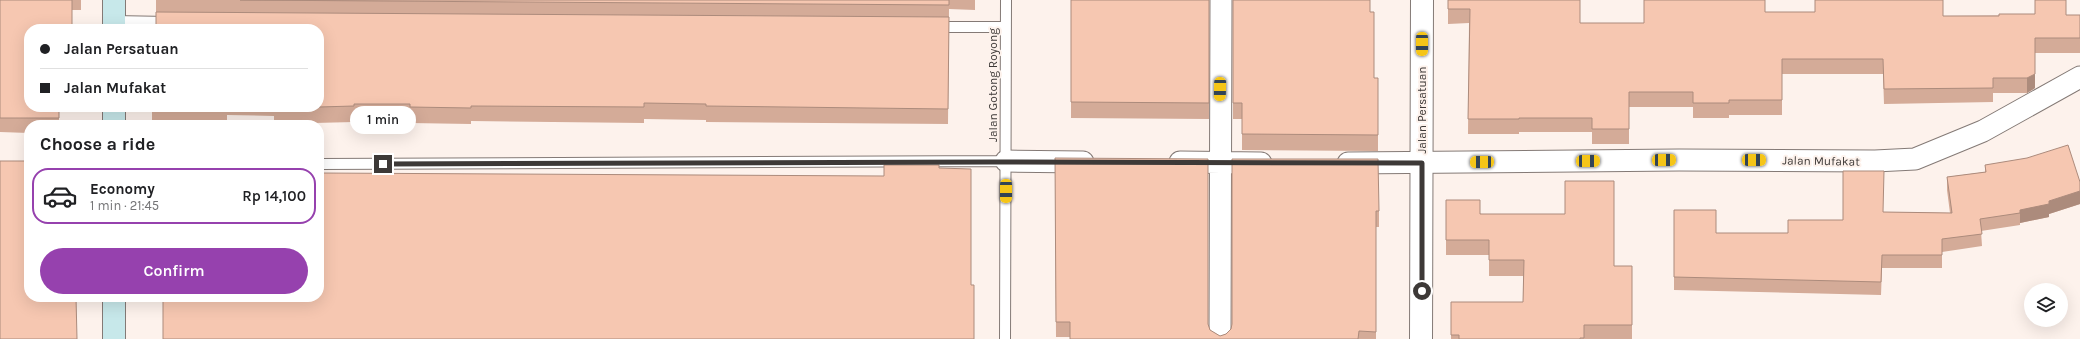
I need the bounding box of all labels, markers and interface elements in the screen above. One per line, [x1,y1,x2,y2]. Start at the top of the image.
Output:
street label: Jalan Gotong Royong [986,28,1000,142]
car [1416,32,1428,56]
text: Jalan Persatuan [64,40,179,58]
street label: Jalan Persatuan [1415,66,1429,154]
car [1214,77,1226,101]
text: Jalan Mufakat [64,79,166,97]
callout: 1 min [350,106,416,134]
text: 1 min [367,112,399,127]
text: Choose a ride [40,133,155,155]
street label: Jalan Mufakat [1782,153,1860,169]
car [1652,154,1676,166]
car [1742,154,1766,166]
route end [374,155,392,173]
car [1576,155,1600,167]
car [1470,156,1494,168]
icon: car [42,178,78,214]
car [1000,179,1012,203]
text: Economy [90,180,155,198]
text: Rp 14,100 [242,187,306,205]
text: 1 min · 21:45 [90,198,159,213]
button: Confirm [40,248,308,294]
route start [1413,282,1431,300]
map controls [2024,283,2068,327]
button: layers [2024,283,2068,327]

